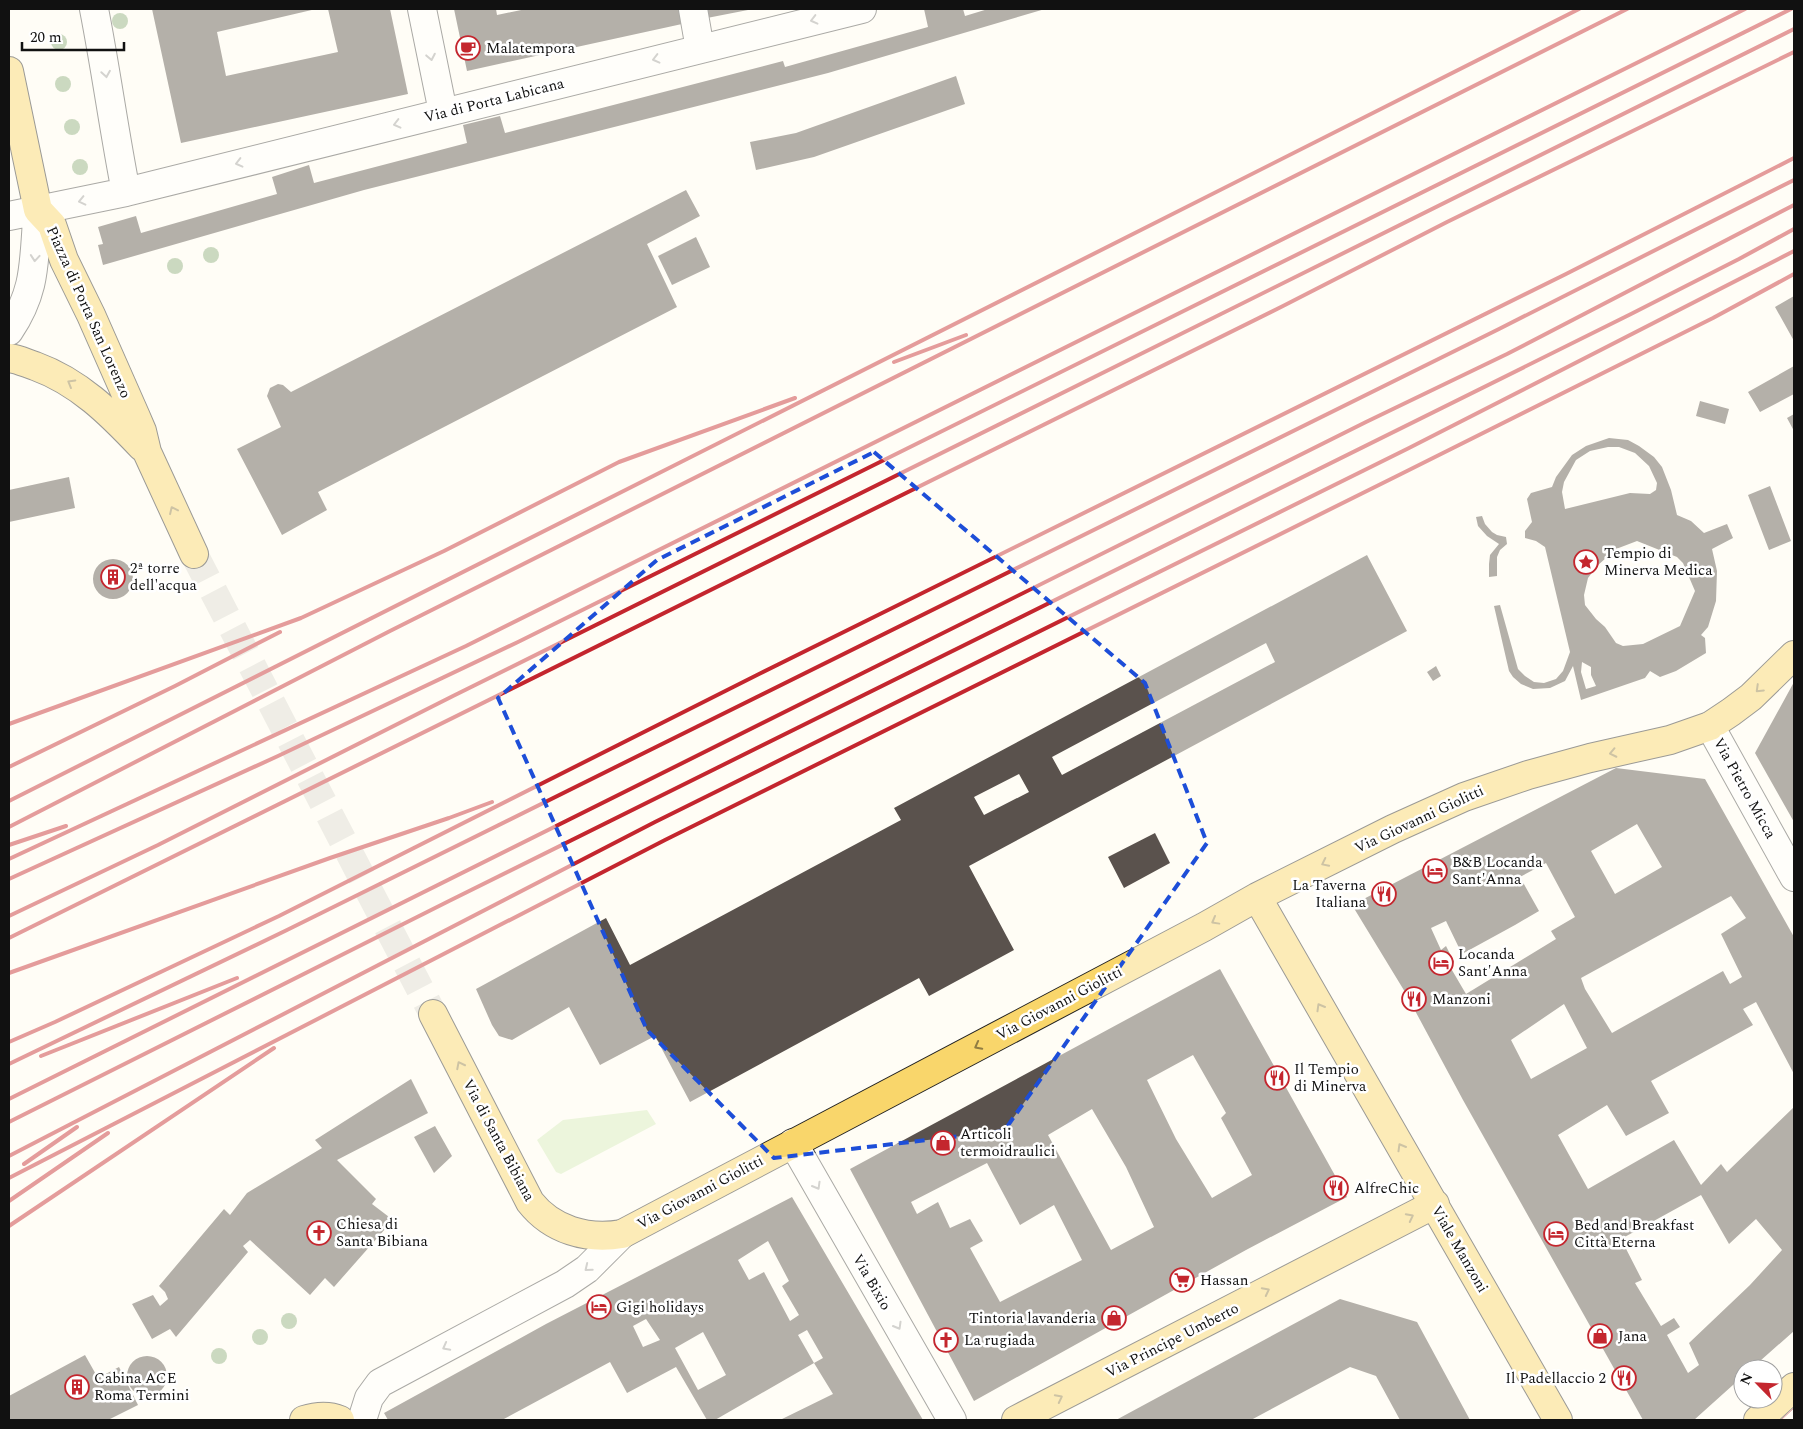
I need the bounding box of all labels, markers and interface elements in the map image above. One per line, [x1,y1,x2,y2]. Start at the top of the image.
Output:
one-way arrow [811,15,819,25]
scale bar [22,20,125,52]
text: 20 m [30,26,62,49]
cafe icon: Malatempora [455,35,481,61]
place label: Malatempora [486,37,576,60]
one-way arrow [425,52,435,61]
one-way arrow [652,53,661,64]
one-way arrow [101,70,111,78]
street label: Via di Porta Labicana [422,72,567,129]
one-way arrow [392,118,401,129]
one-way arrow [236,158,244,168]
one-way arrow [78,195,87,206]
street label: Piazza di Porta San Lorenzo [40,222,137,402]
one-way arrow [29,255,40,263]
one-way arrow [67,379,76,389]
one-way arrow [169,506,180,515]
place label: Tempio di Minerva Medica [1604,542,1713,582]
place icon: Tempio di Minerva Medica [1573,549,1599,575]
place label: 2ª torre dell'acqua [130,557,198,597]
building icon: 2ª torre dell'acqua [100,564,126,590]
one-way arrow [1756,683,1765,692]
street label: Via Pietro Micca [1707,733,1782,844]
one-way arrow [1609,747,1618,758]
street label: Via Giovanni Giolitti [1351,779,1488,860]
place label: B&B Locanda Sant'Anna [1452,851,1543,891]
one-way arrow [1322,857,1331,867]
hotel icon: B&B Locanda Sant'Anna [1422,858,1448,884]
place label: La Taverna Italiana [1292,874,1367,914]
restaurant icon: La Taverna Italiana [1371,881,1397,907]
one-way arrow [1211,915,1220,925]
place label: Locanda Sant'Anna [1458,943,1528,983]
hotel icon: Locanda Sant'Anna [1428,950,1454,976]
street label: Via Giovanni Giolitti [992,960,1127,1047]
restaurant icon: Manzoni [1401,986,1427,1012]
place label: Manzoni [1432,988,1491,1011]
one-way arrow [1316,1003,1326,1012]
one-way arrow [974,1040,983,1050]
place label: Il Tempio di Minerva [1294,1058,1367,1098]
one-way arrow [456,1061,466,1070]
restaurant icon: Il Tempio di Minerva [1264,1065,1290,1091]
street label: Via di Santa Bibiana [457,1075,541,1206]
place label: Articoli termoidraulici [960,1123,1055,1163]
shop icon: Articoli termoidraulici [930,1130,956,1156]
one-way arrow [1398,1144,1408,1153]
street label: Via Giovanni Giolitti [633,1149,768,1236]
restaurant icon: AlfreChic [1323,1175,1349,1201]
place label: AlfreChic [1354,1177,1419,1200]
one-way arrow [810,1180,820,1189]
street label: Viale Manzoni [1425,1201,1494,1297]
place label: Chiesa di Santa Bibiana [336,1213,428,1253]
one-way arrow [1405,1213,1414,1223]
place label: Bed and Breakfast Città Eterna [1574,1214,1694,1254]
church icon: Chiesa di Santa Bibiana [306,1220,332,1246]
hotel icon: Bed and Breakfast Città Eterna [1543,1221,1569,1247]
street label: Via Bixio [846,1250,897,1315]
one-way arrow [584,1262,593,1271]
supermarket icon: Hassan [1169,1267,1195,1293]
place label: Hassan [1200,1269,1249,1292]
one-way arrow [1261,1287,1270,1297]
hotel icon: Gigi holidays [586,1294,612,1320]
place label: Gigi holidays [616,1296,704,1319]
street label: Via Principe Umberto [1102,1297,1243,1384]
shop icon: Tintoria lavanderia [1101,1305,1127,1331]
place label: Tintoria lavanderia [969,1307,1097,1330]
one-way arrow [891,1321,901,1330]
shop icon: Jana [1587,1323,1613,1349]
place label: Jana [1618,1325,1647,1348]
church icon: La rugiada [933,1327,959,1353]
place label: La rugiada [964,1329,1036,1352]
one-way arrow [442,1341,451,1351]
north arrow [1733,1359,1783,1409]
restaurant icon: Il Padellaccio 2 [1611,1365,1637,1391]
place label: Cabina ACE Roma Termini [94,1367,189,1407]
place label: Il Padellaccio 2 [1505,1367,1606,1390]
text: N [1735,1369,1758,1388]
building icon: Cabina ACE Roma Termini [64,1374,90,1400]
one-way arrow [1054,1394,1063,1404]

